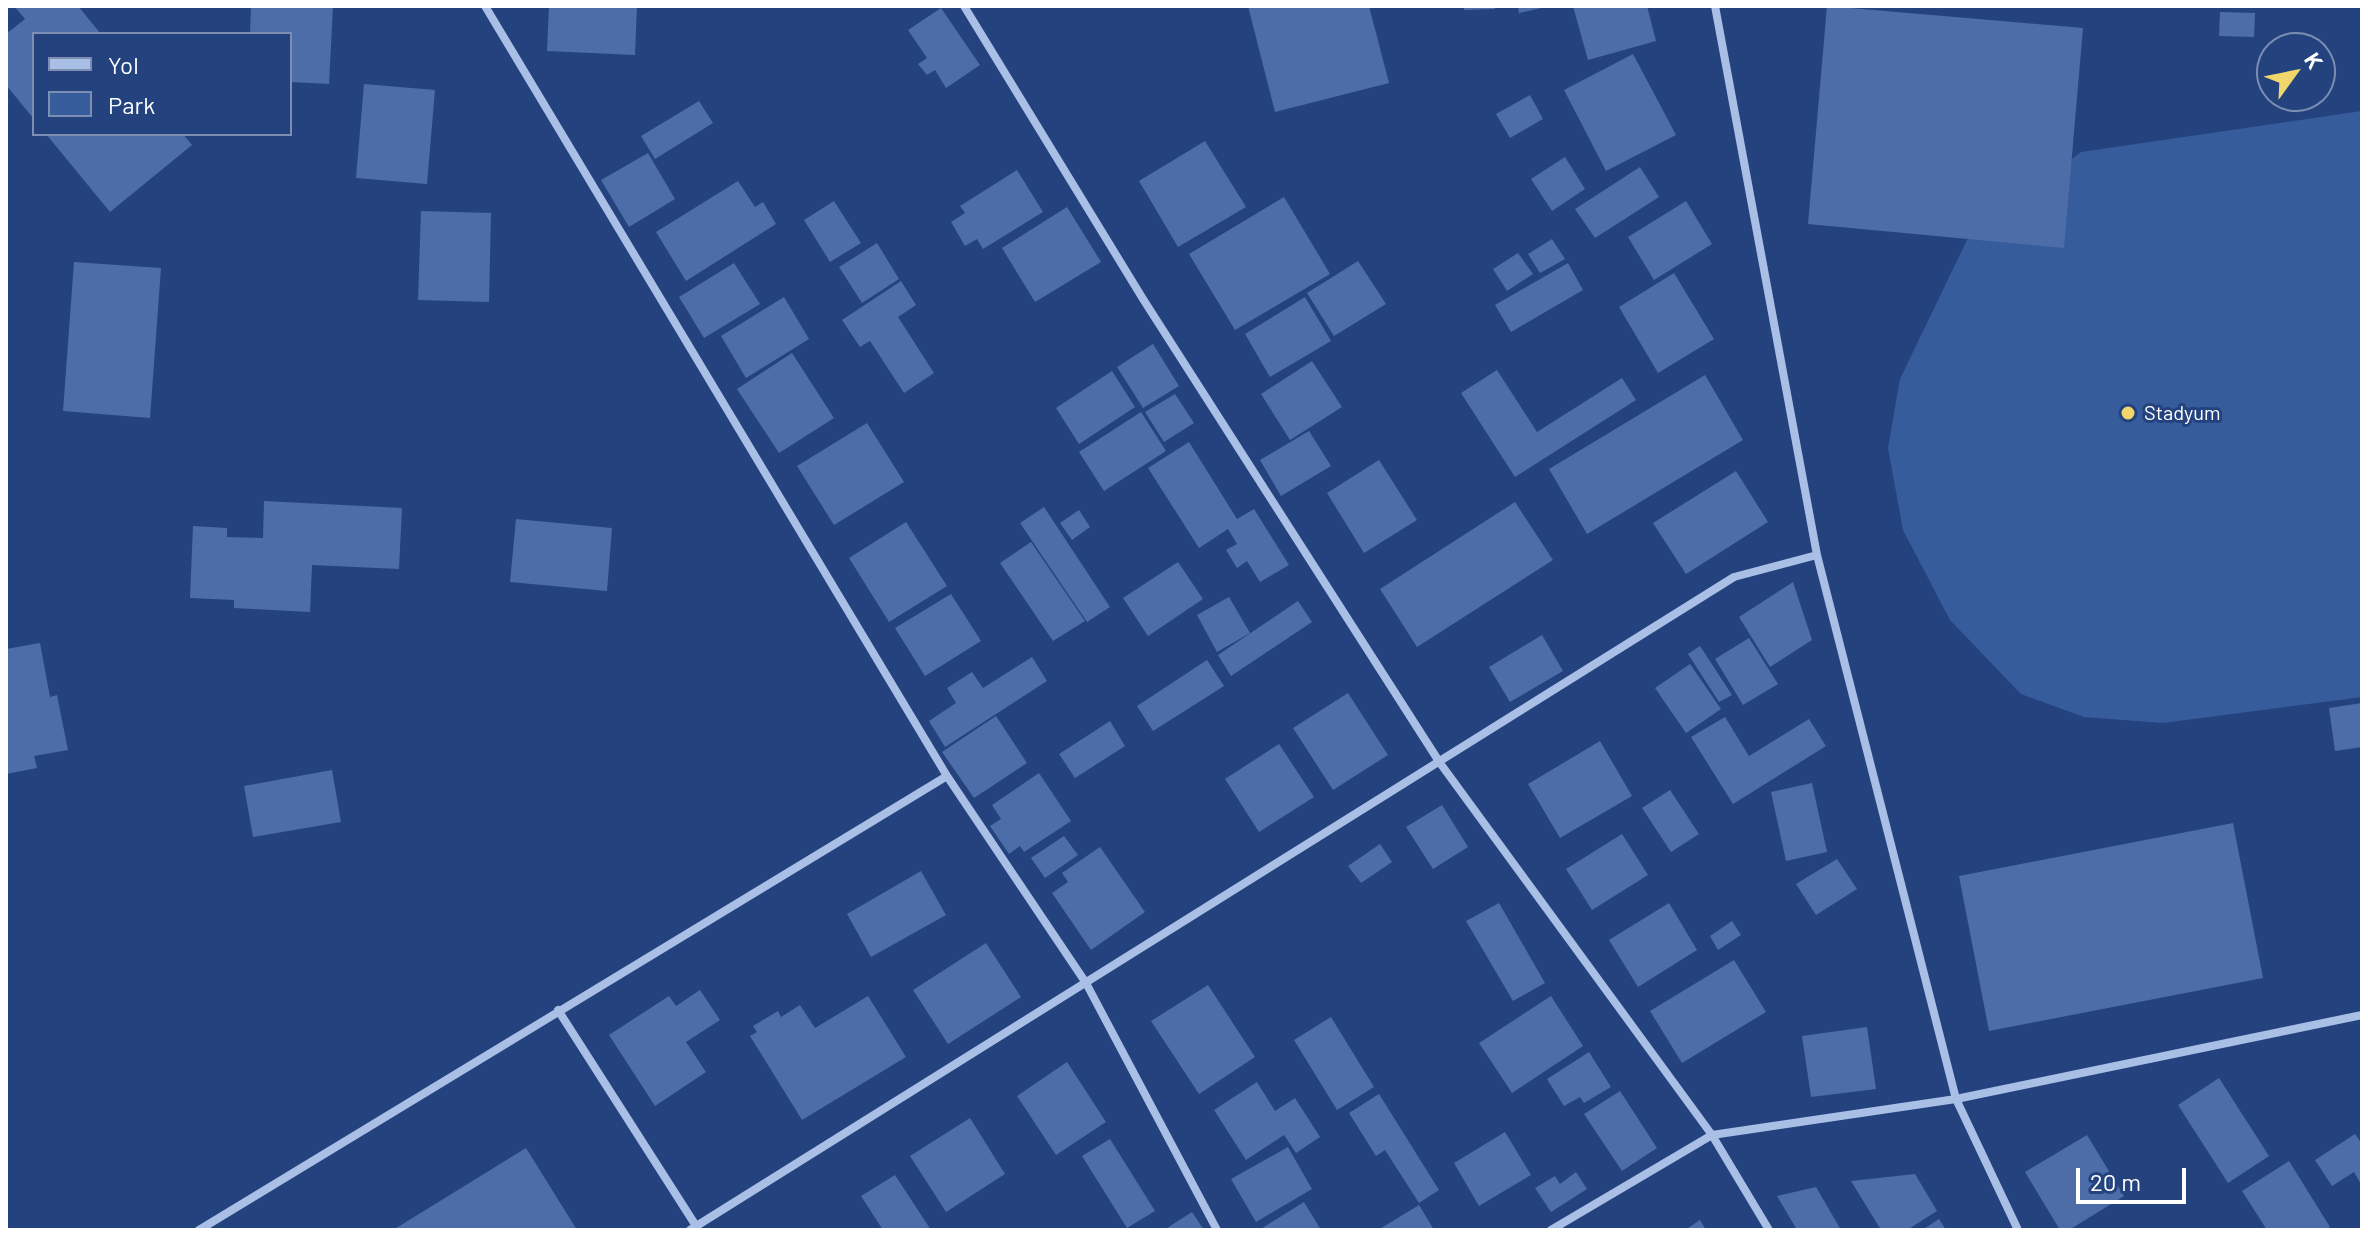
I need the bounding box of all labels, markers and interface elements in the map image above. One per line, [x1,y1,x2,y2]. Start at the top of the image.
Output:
legend [32,32,292,136]
north arrow [2256,32,2336,112]
text: K [2300,47,2329,73]
text: Yol [108,50,139,79]
text: Park [108,90,155,119]
place label: Stadyum [2144,401,2221,425]
marker: Stadyum [2119,404,2137,422]
scale bar [2080,1152,2190,1202]
text: 20 m [2090,1167,2141,1196]

